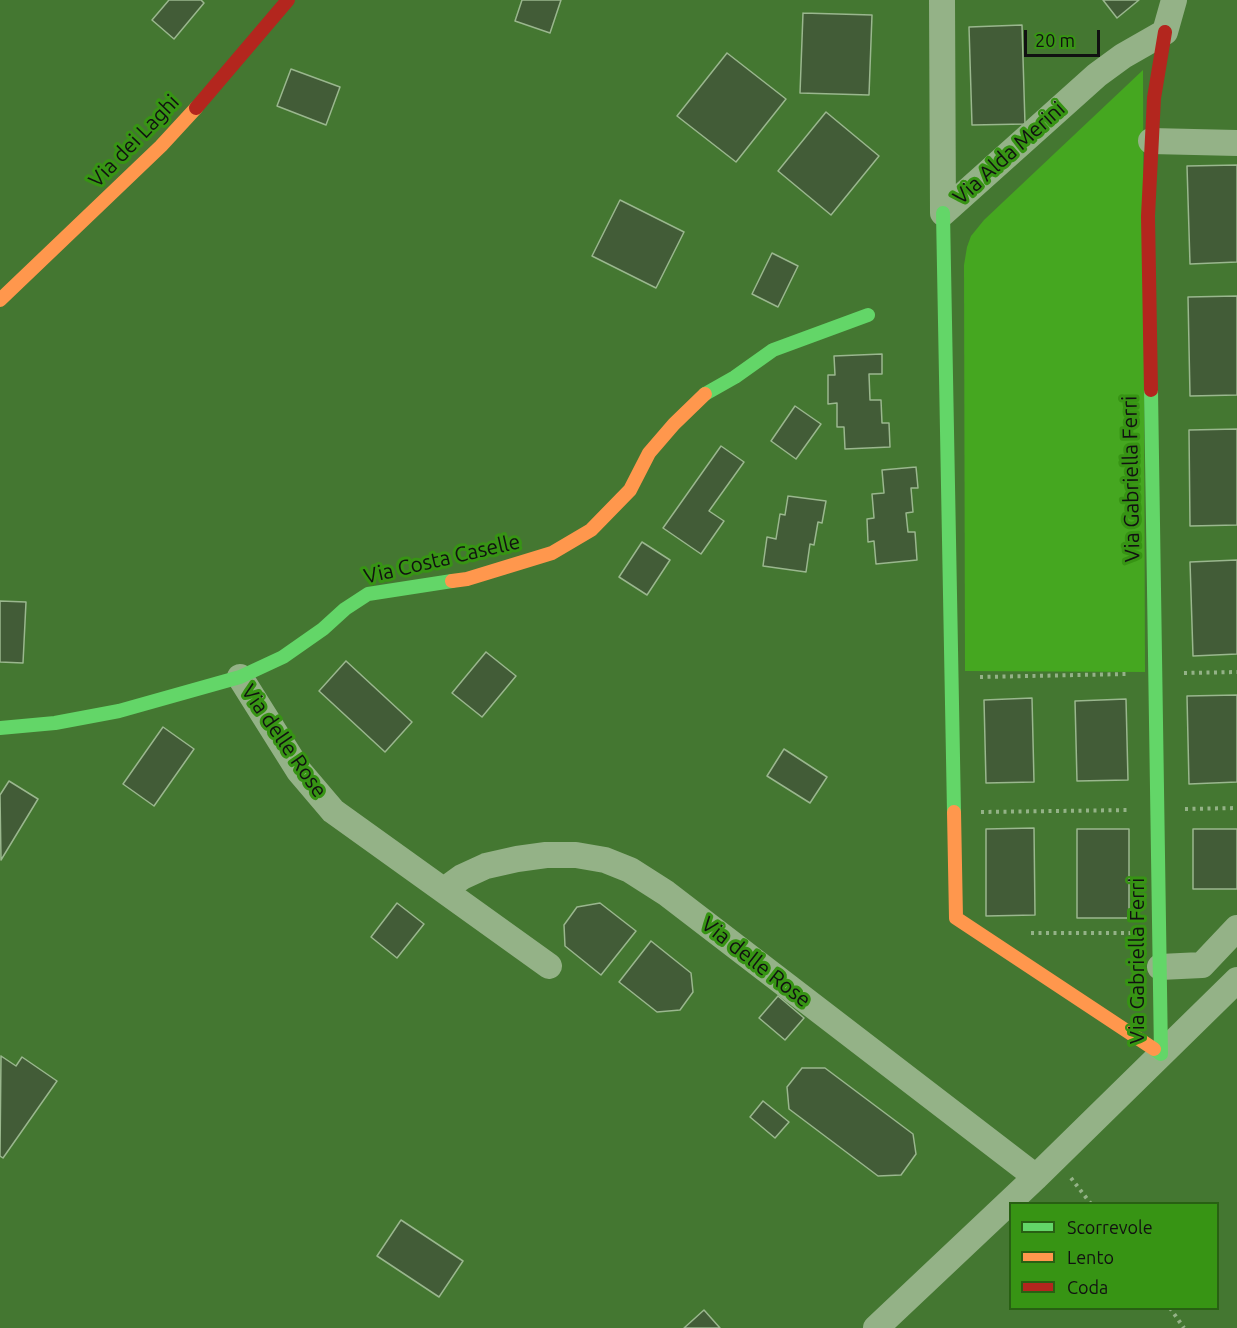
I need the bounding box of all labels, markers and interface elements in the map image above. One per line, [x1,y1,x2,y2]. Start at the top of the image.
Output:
scale bar [1027,18,1104,56]
text: 20 m [1035,30,1075,50]
street label: Via dei Laghi [84,89,184,193]
street label: Via Alda Merini [948,96,1070,210]
street label: Via Gabriella Ferri [1117,395,1145,563]
street label: Via Costa Caselle [361,529,523,589]
street label: Via delle Rose [236,680,332,802]
street label: Via Gabriella Ferri [1124,878,1150,1044]
street label: Via delle Rose [696,911,816,1013]
legend [1009,1202,1219,1310]
text: Scorrevole [1067,1217,1153,1237]
text: Lento [1067,1247,1114,1267]
text: Coda [1067,1277,1108,1297]

